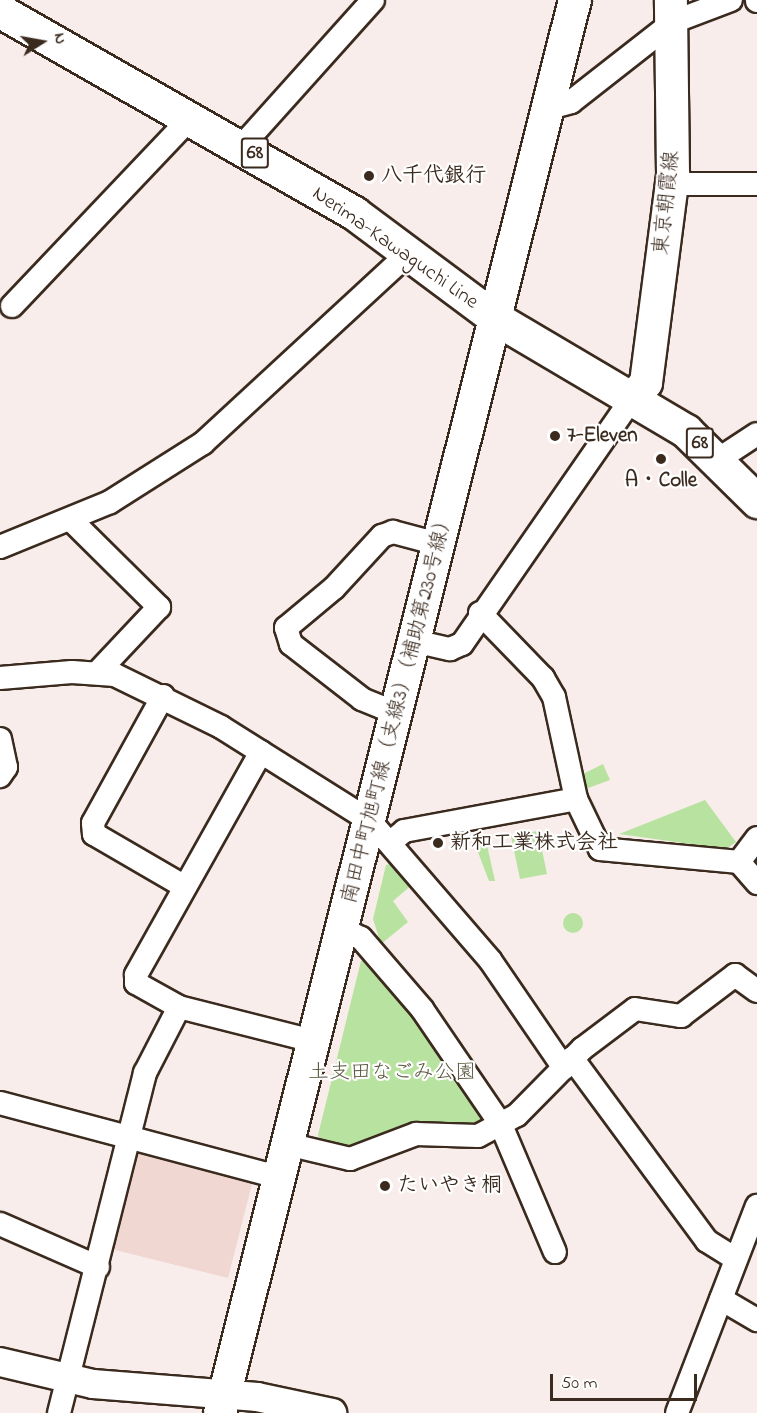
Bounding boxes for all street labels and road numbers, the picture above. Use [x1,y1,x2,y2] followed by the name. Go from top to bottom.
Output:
[240,136,270,170] road number: 68
[649,149,685,257] street label: 東京朝霞線
[307,181,483,315] street label: Nerima-Kawaguchi Line
[685,426,715,460] road number: 68
[337,508,459,906] street label: 南田中町旭町線（支線3）（補助第230号線）

